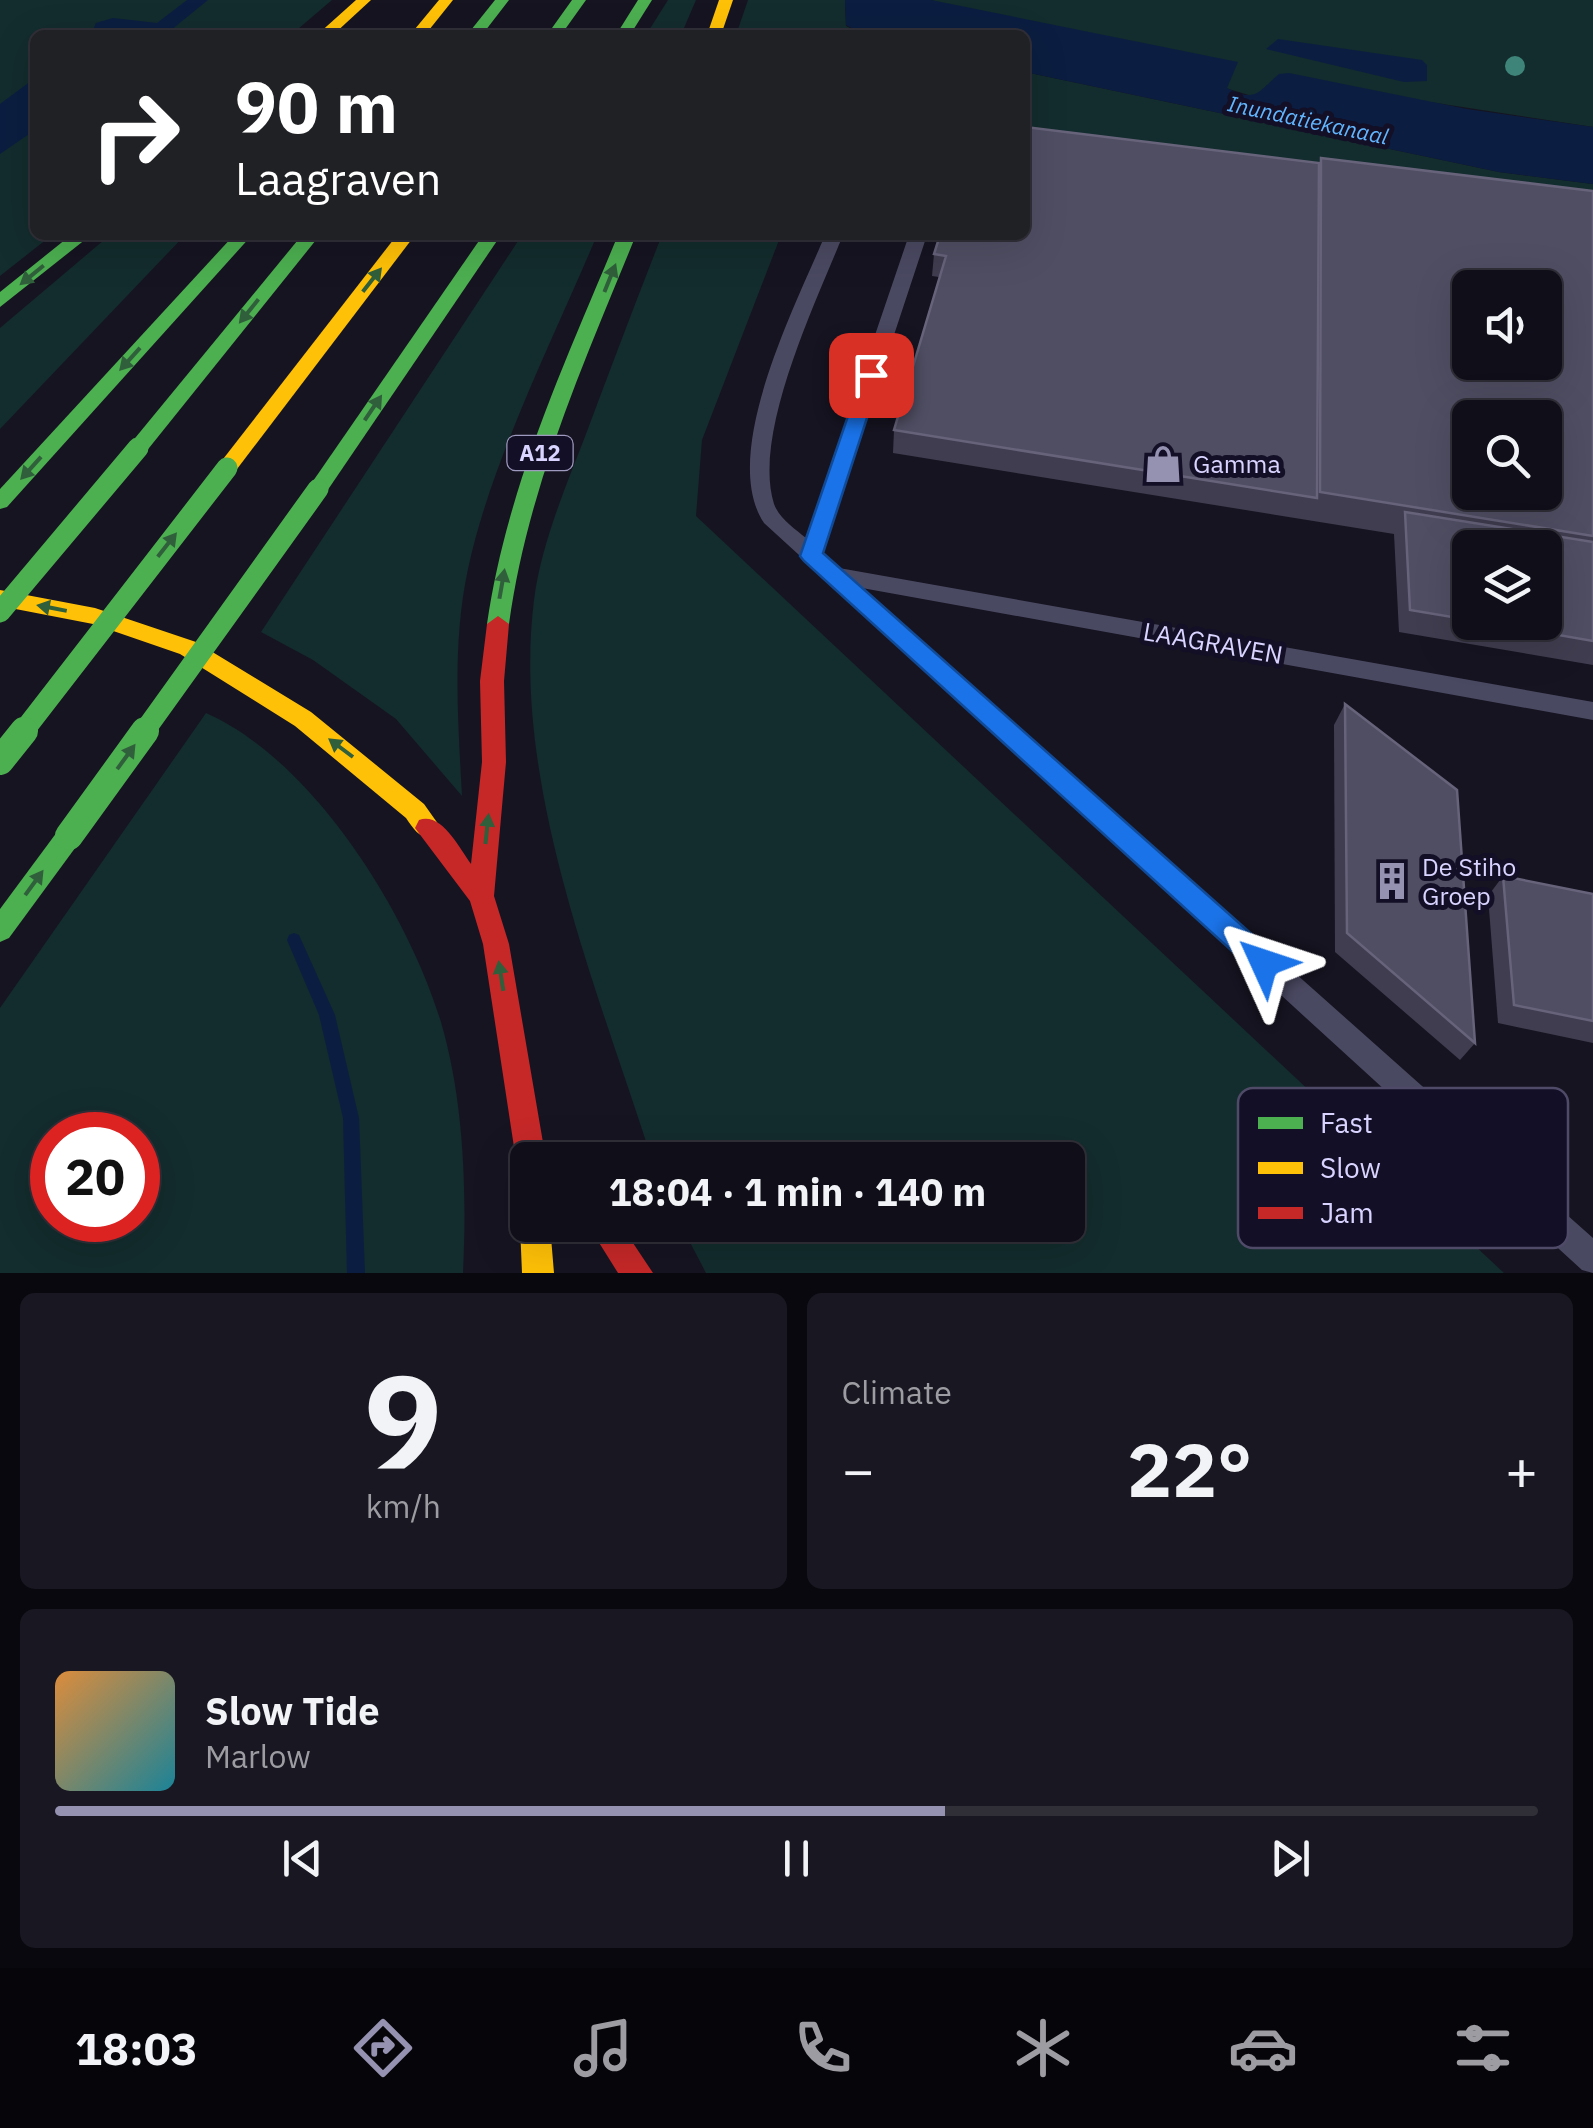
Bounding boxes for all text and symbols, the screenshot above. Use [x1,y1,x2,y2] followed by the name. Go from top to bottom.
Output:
[235,61,398,152] text: 90 m
[70,70,200,200] icon: right
[1225,88,1391,151] water label: Inundatiekanaal
[235,149,441,207] text: Laagraven
[602,263,618,293] one-way arrow
[20,264,45,285] one-way arrow
[361,267,382,293] one-way arrow
[1452,270,1562,640] map controls
[1452,270,1562,380] button: sound
[239,298,260,323] one-way arrow
[829,333,914,418] pin
[119,347,142,371] one-way arrow
[844,348,899,403] icon: arrive
[364,395,382,422] one-way arrow
[1452,400,1562,510] button: search
[508,436,572,470] road number: A12
[1142,443,1184,485] shop icon: Gamma
[1193,447,1281,480] place label: Gamma
[20,456,43,480] one-way arrow
[1452,530,1562,640] button: layers
[156,533,177,558] one-way arrow
[495,568,510,599] one-way arrow
[36,599,67,615] one-way arrow
[1141,614,1285,671] street label: LAAGRAVEN
[328,738,354,758] one-way arrow
[116,743,135,770] one-way arrow
[480,813,496,845] one-way arrow
[1422,850,1516,912] place label: De Stiho Groep
[1371,860,1413,902] building icon: De Stiho Groep
[24,870,44,896] one-way arrow
[1212,911,1316,1015] position arrow
[493,959,508,991] one-way arrow
[1238,1088,1568,1248] legend
[1320,1104,1373,1141] text: Fast
[30,1112,160,1242] speed limit sign: 20
[1320,1149,1381,1186] text: Slow
[609,1167,986,1216] text: 18:04 · 1 min · 140 m
[1320,1194,1374,1231] text: Jam
[364,1335,442,1504] text: 9
[842,1371,952,1413] text: Climate
[1127,1420,1252,1518] text: 22°
[842,1434,875,1505] text: −
[1505,1434,1538,1505] text: +
[366,1485,441,1527] text: km/h
[205,1686,380,1735] text: Slow Tide
[205,1735,311,1777] text: Marlow
[275,1831,330,1886] icon: previous
[769,1831,824,1886] icon: pause
[1263,1831,1318,1886] icon: next
[348,2013,418,2083] icon: directions
[568,2013,638,2083] icon: music
[788,2013,858,2083] icon: phone
[1008,2013,1078,2083] icon: climate
[1228,2013,1298,2083] icon: car
[1448,2013,1518,2083] icon: filters
[75,2019,198,2077] text: 18:03

